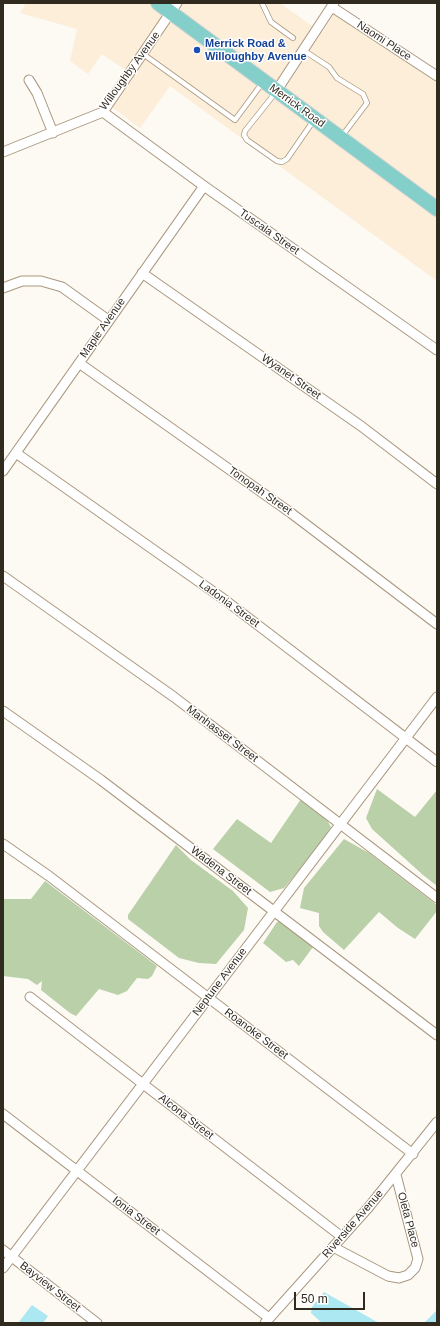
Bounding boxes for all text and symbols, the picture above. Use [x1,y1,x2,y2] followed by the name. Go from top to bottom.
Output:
[354,18,414,64] street label: Naomi Place
[97,29,163,113] street label: Willoughby Avenue
[205,37,307,63] place label: Merrick Road & Willoughby Avenue
[192,45,202,55] marker: Merrick Road & Willoughby Avenue
[267,81,327,131] street label: Merrick Road
[236,206,302,258] street label: Tuscala Street
[77,295,129,361] street label: Maple Avenue
[259,352,323,402] street label: Wyanet Street
[226,464,294,518] street label: Tonopah Street
[196,578,262,630] street label: Ladonia Street
[184,703,260,765] street label: Manhasset Street
[188,844,254,898] street label: Wadena Street
[190,945,250,1019] street label: Neptune Avenue
[222,1006,290,1062] street label: Roanoke Street
[156,1091,216,1143] street label: Alcona Street
[320,1187,386,1261] street label: Riverside Avenue
[394,1191,422,1249] street label: Oleta Place
[110,1194,162,1238] street label: Ionia Street
[17,1259,83,1315] street label: Bayview Street
[296,1284,367,1310] scale bar
[301,1292,328,1306] text: 50 m

